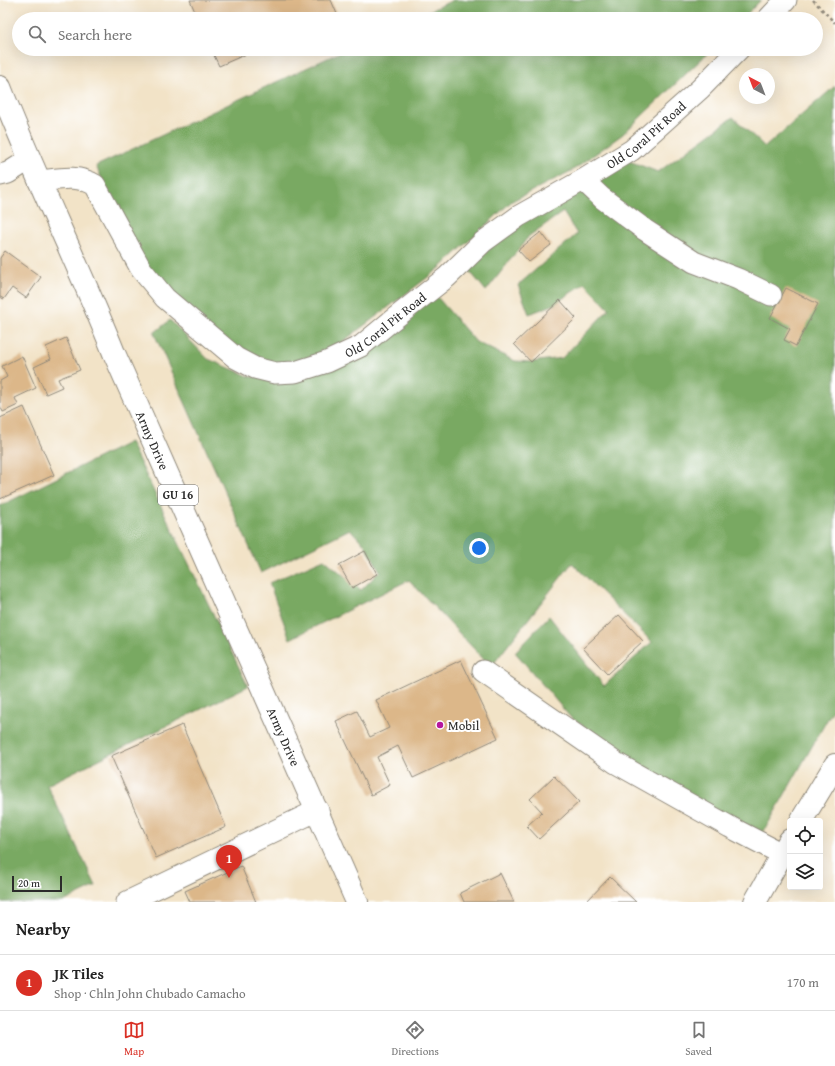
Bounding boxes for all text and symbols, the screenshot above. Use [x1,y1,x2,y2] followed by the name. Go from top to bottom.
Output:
[12,12,823,56] search box
[26,23,48,45] icon: search
[58,24,132,45] text: Search here
[739,68,775,104] north arrow
[603,97,690,174] street label: Old Coral Pit Road
[342,288,430,362] street label: Old Coral Pit Road
[131,408,174,473] street label: Army Drive
[158,485,198,505] road number: GU 16
[469,538,489,558] your location
[262,704,305,769] street label: Army Drive
[448,716,480,735] place label: Mobil
[435,720,445,730] marker: Mobil
[787,818,823,890] map controls
[787,818,823,854] button: locate
[216,845,242,878] pin: 1
[787,854,823,890] button: layers
[12,874,62,893] scale bar
[18,875,40,891] text: 20 m
[16,916,70,941] text: Nearby
[54,963,104,984] text: JK Tiles
[26,973,32,992] text: 1
[787,973,819,992] text: 170 m
[54,984,246,1003] text: Shop · Chln John Chubado Camacho
[123,1019,145,1059] tab: Map
[392,1019,439,1059] tab: Directions
[685,1019,712,1059] tab: Saved

